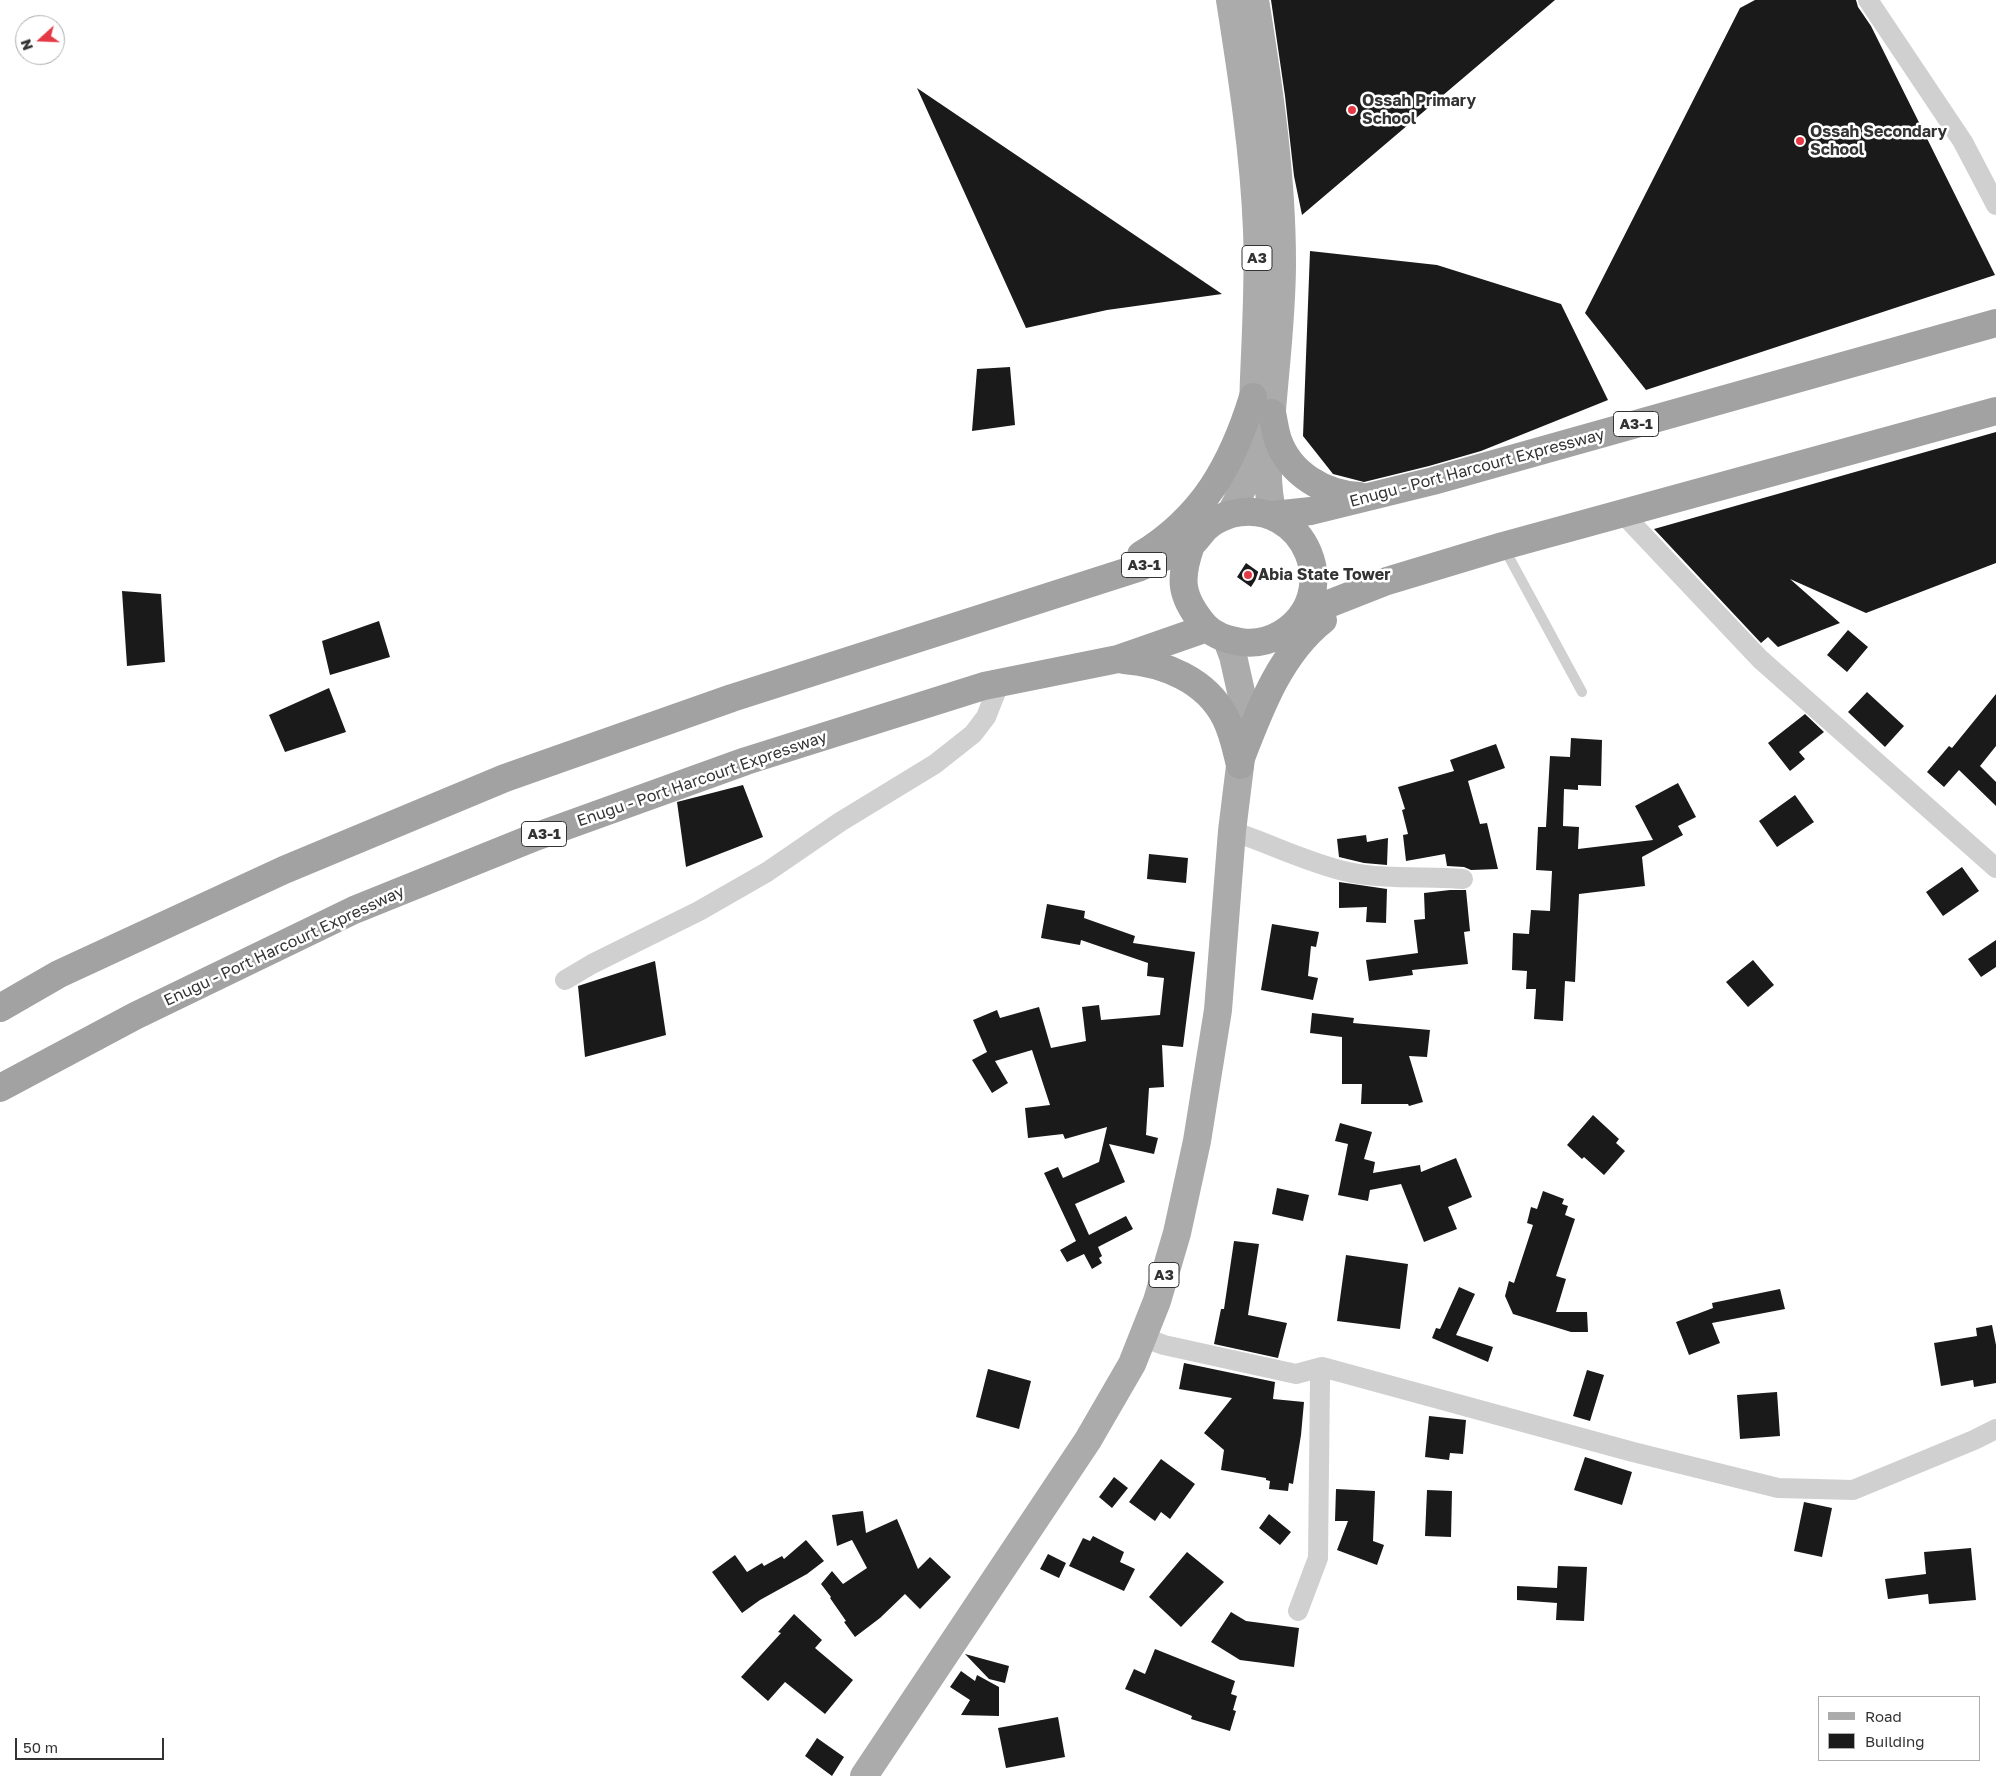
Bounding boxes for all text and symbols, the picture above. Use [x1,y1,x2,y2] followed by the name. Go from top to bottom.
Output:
[15,15,65,65] north arrow
[17,37,36,53] text: N
[1362,91,1476,129] place label: Ossah Primary School
[1346,104,1358,116] marker: Ossah Primary School
[1810,122,1947,160] place label: Ossah Secondary School
[1794,135,1806,147] marker: Ossah Secondary School
[1242,246,1272,270] road number: A3
[1614,412,1658,436] road number: A3-1
[1347,425,1607,511] street label: Enugu - Port Harcourt Expressway
[1122,552,1166,578] road number: A3-1
[1258,565,1390,585] place label: Abia State Tower
[1242,569,1254,581] marker: Abia State Tower
[575,727,829,831] street label: Enugu - Port Harcourt Expressway
[522,822,566,846] road number: A3-1
[161,882,407,1010] street label: Enugu - Port Harcourt Expressway
[1149,1262,1179,1288] road number: A3
[1818,1696,1981,1761] legend
[1865,1707,1902,1725] text: Road
[18,1728,166,1760] scale bar
[1865,1732,1925,1750] text: Building
[23,1738,58,1756] text: 50 m

